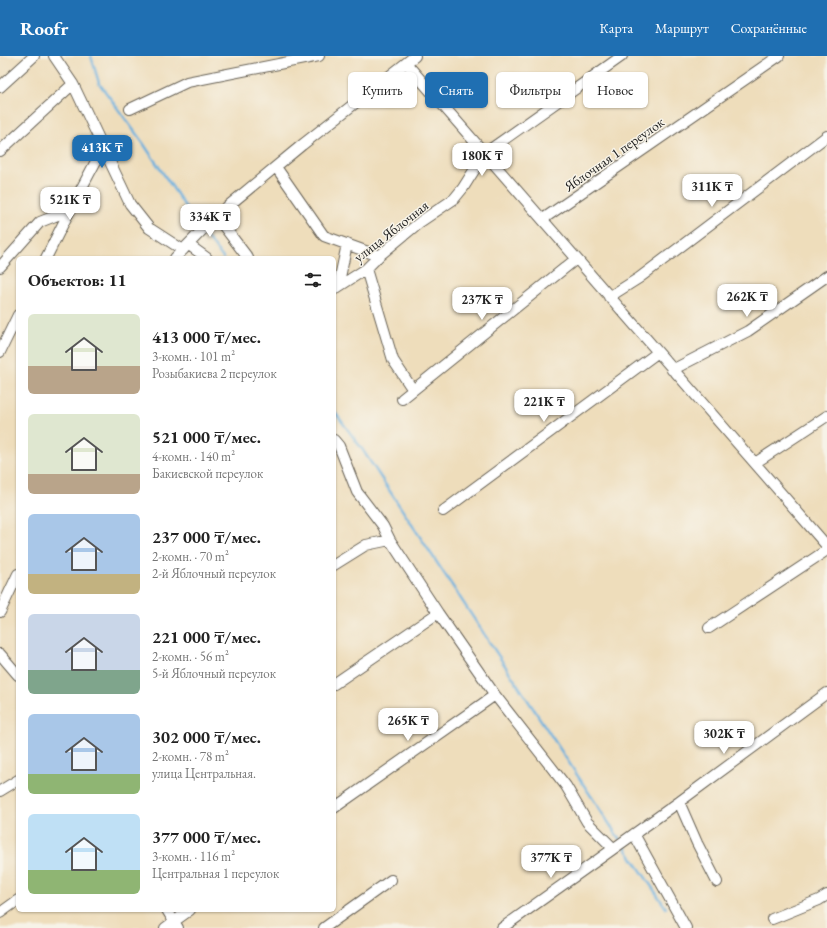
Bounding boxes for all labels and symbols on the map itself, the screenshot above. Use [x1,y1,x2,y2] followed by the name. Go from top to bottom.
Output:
[560,113,668,196] street label: Яблочная 1 переулок
[69,135,135,169] pin: 413K ₸
[449,143,515,177] pin: 180K ₸
[679,174,745,208] pin: 311K ₸
[37,187,103,221] pin: 521K ₸
[350,196,432,266] street label: улица Яблочная
[177,204,243,238] pin: 334K ₸
[714,284,780,318] pin: 262K ₸
[449,287,515,321] pin: 237K ₸
[511,389,577,423] pin: 221K ₸
[375,708,441,742] pin: 265K ₸
[691,721,757,755] pin: 302K ₸
[518,845,584,879] pin: 377K ₸

